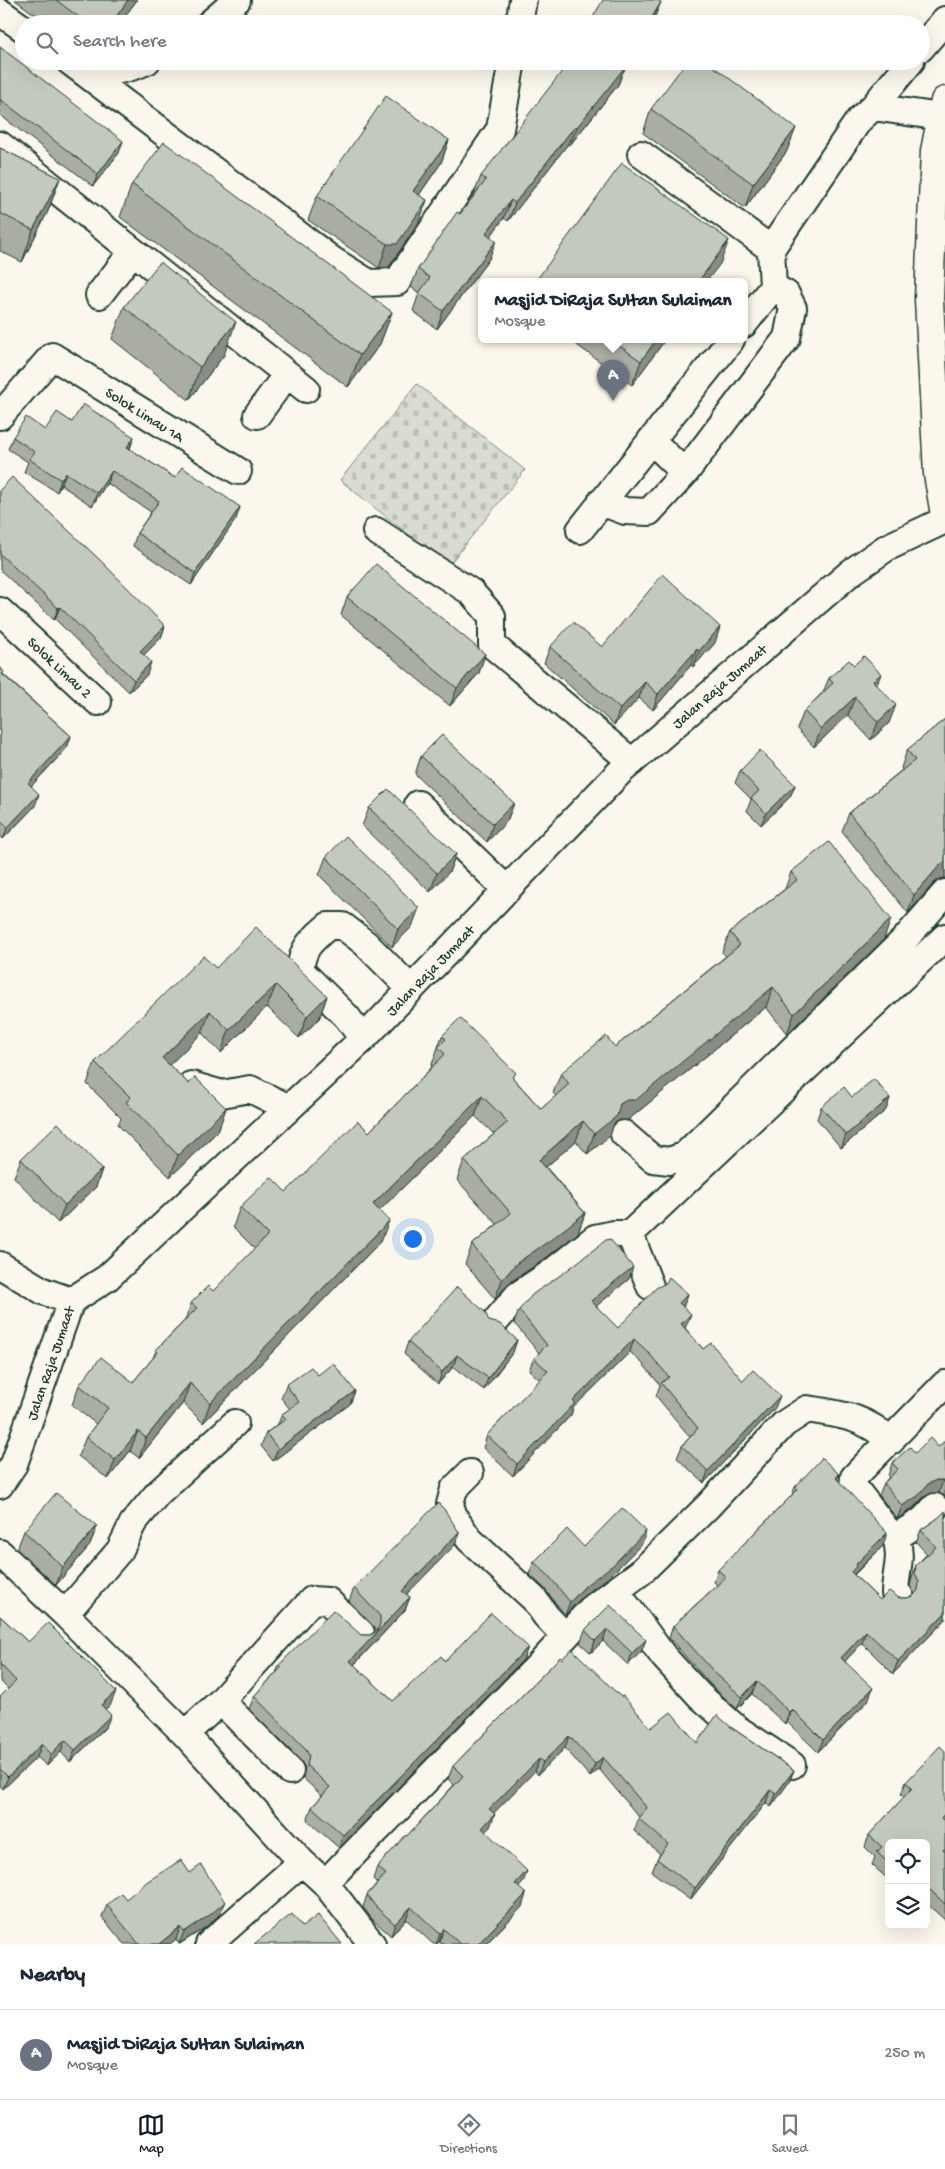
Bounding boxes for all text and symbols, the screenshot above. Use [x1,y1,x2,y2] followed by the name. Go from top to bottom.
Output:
[15,15,930,70] search box
[33,29,61,57] icon: search
[73,31,167,54] text: Search here
[478,278,748,343] popup
[495,290,731,313] text: Masjid DiRaja Sultan Sulaiman
[495,313,545,332] text: Mosque
[597,360,629,401] pin: A
[101,384,188,448] street label: Solok Limau 1A
[23,634,95,703] street label: Solok Limau 2
[669,640,773,733] street label: Jalan Raja Jumaat
[383,921,481,1021] street label: Jalan Raja Jumaat
[400,1226,426,1252] your location
[24,1302,80,1423] street label: Jalan Raja Jumaat
[885,1839,930,1929] map controls
[885,1839,930,1884] button: locate
[885,1884,930,1929] button: layers
[20,1964,85,1989] text: Nearby
[67,2034,304,2057] text: Masjid DiRaja Sultan Sulaiman
[31,2045,41,2064] text: A
[885,2045,925,2064] text: 250 m
[67,2057,118,2076] text: Mosque
[137,2111,165,2158] tab: Map
[440,2111,497,2158] tab: Directions
[772,2111,808,2158] tab: Saved

